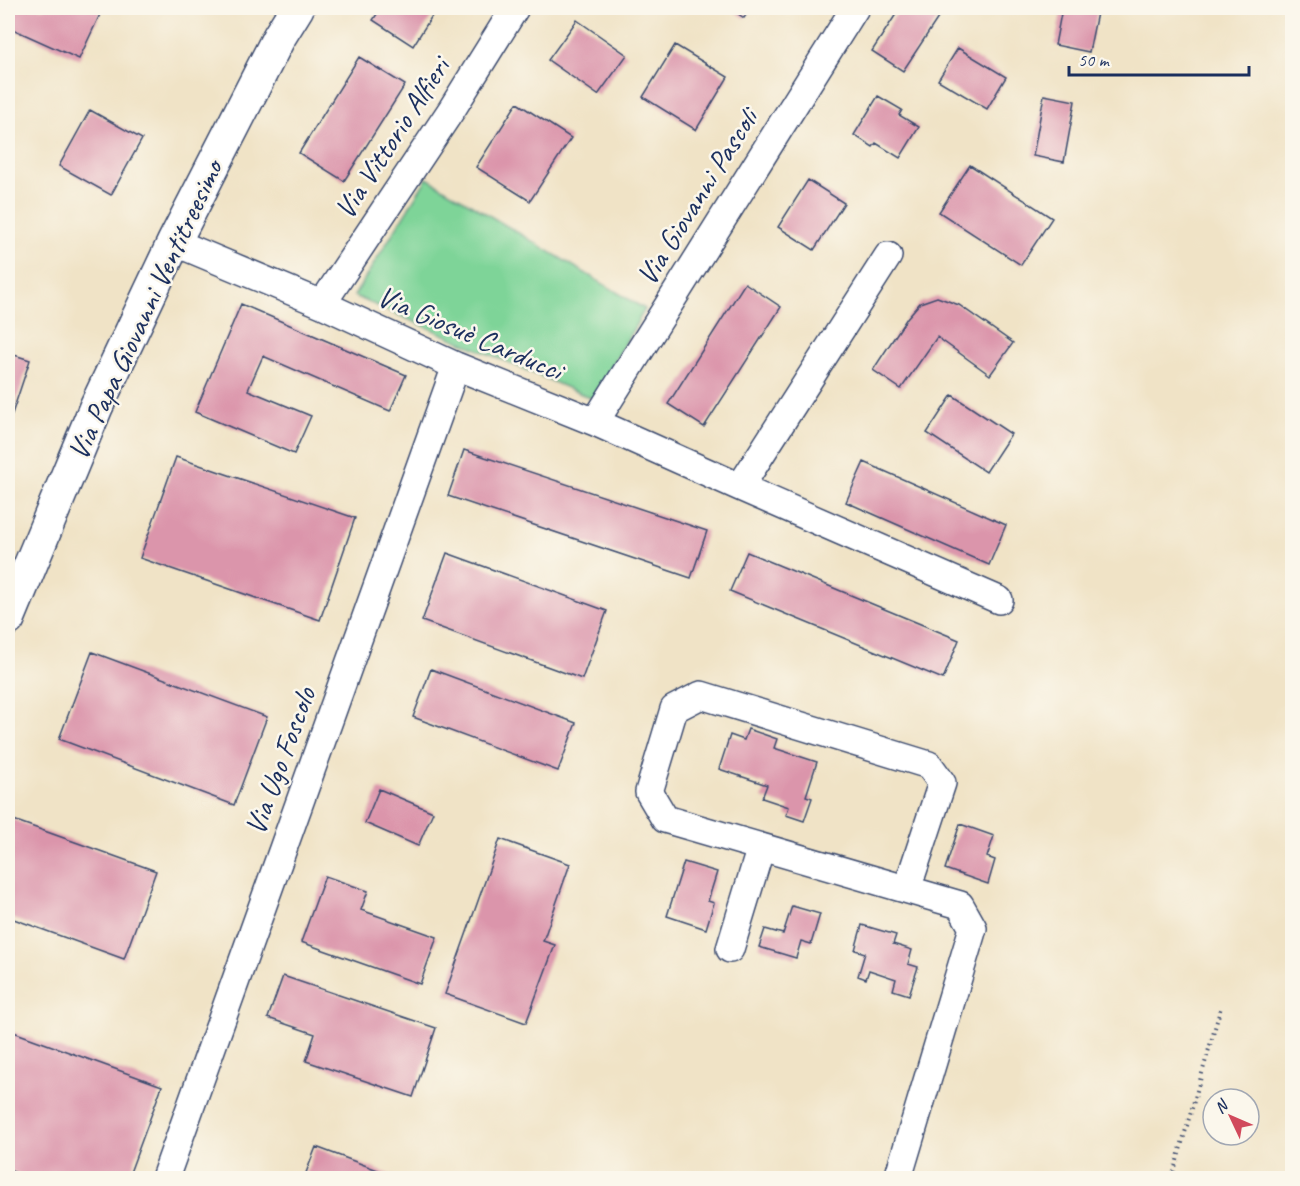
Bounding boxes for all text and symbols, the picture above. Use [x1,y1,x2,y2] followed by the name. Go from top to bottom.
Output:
[1069,39,1249,77] scale bar
[326,47,460,226] street label: Via Vittorio Alfieri
[1078,49,1111,71] text: 50 m
[628,99,768,292] street label: Via Giovanni Pascoli
[59,151,233,466] street label: Via Papa Giovanni Ventitreesimo
[372,277,571,390] street label: Via Giosuè Carducci
[236,681,325,840] street label: Via Ugo Foscolo
[1201,1087,1261,1147] north arrow
[1210,1095,1234,1118] text: N

